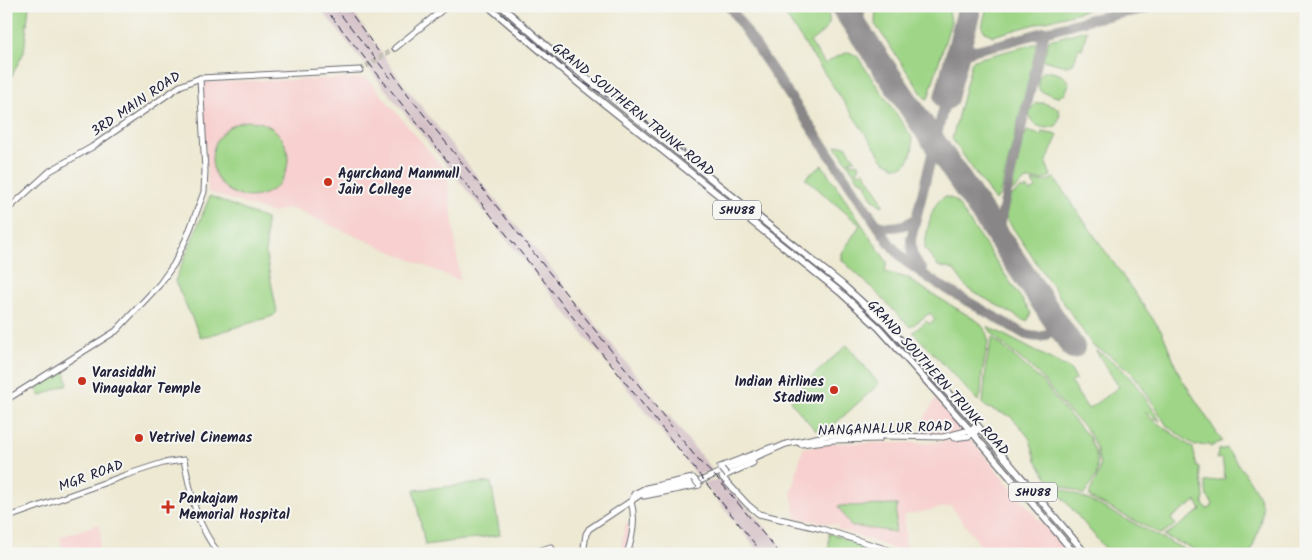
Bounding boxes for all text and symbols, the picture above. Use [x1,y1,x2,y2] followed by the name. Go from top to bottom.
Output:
[547,37,719,183] street label: GRAND SOUTHERN TRUNK ROAD
[87,66,185,142] street label: 3RD MAIN ROAD
[338,163,459,201] place label: Agurchand Manmull Jain College
[322,176,334,188] marker: Agurchand Manmull Jain College
[713,200,761,220] road number: SHU88
[862,295,1014,461] street label: GRAND SOUTHERN TRUNK ROAD
[92,362,201,400] place label: Varasiddhi Vinayakar Temple
[734,371,825,409] place label: Indian Airlines Stadium
[76,375,88,387] marker: Varasiddhi Vinayakar Temple
[828,384,840,396] marker: Indian Airlines Stadium
[818,416,952,442] street label: NANGANALLUR ROAD
[149,427,253,449] place label: Vetrivel Cinemas
[133,432,145,444] marker: Vetrivel Cinemas
[55,454,127,498] street label: MGR ROAD
[1009,482,1057,502] road number: SHU88
[179,488,290,526] place label: Pankajam Memorial Hospital
[161,500,175,514] marker: Pankajam Memorial Hospital

